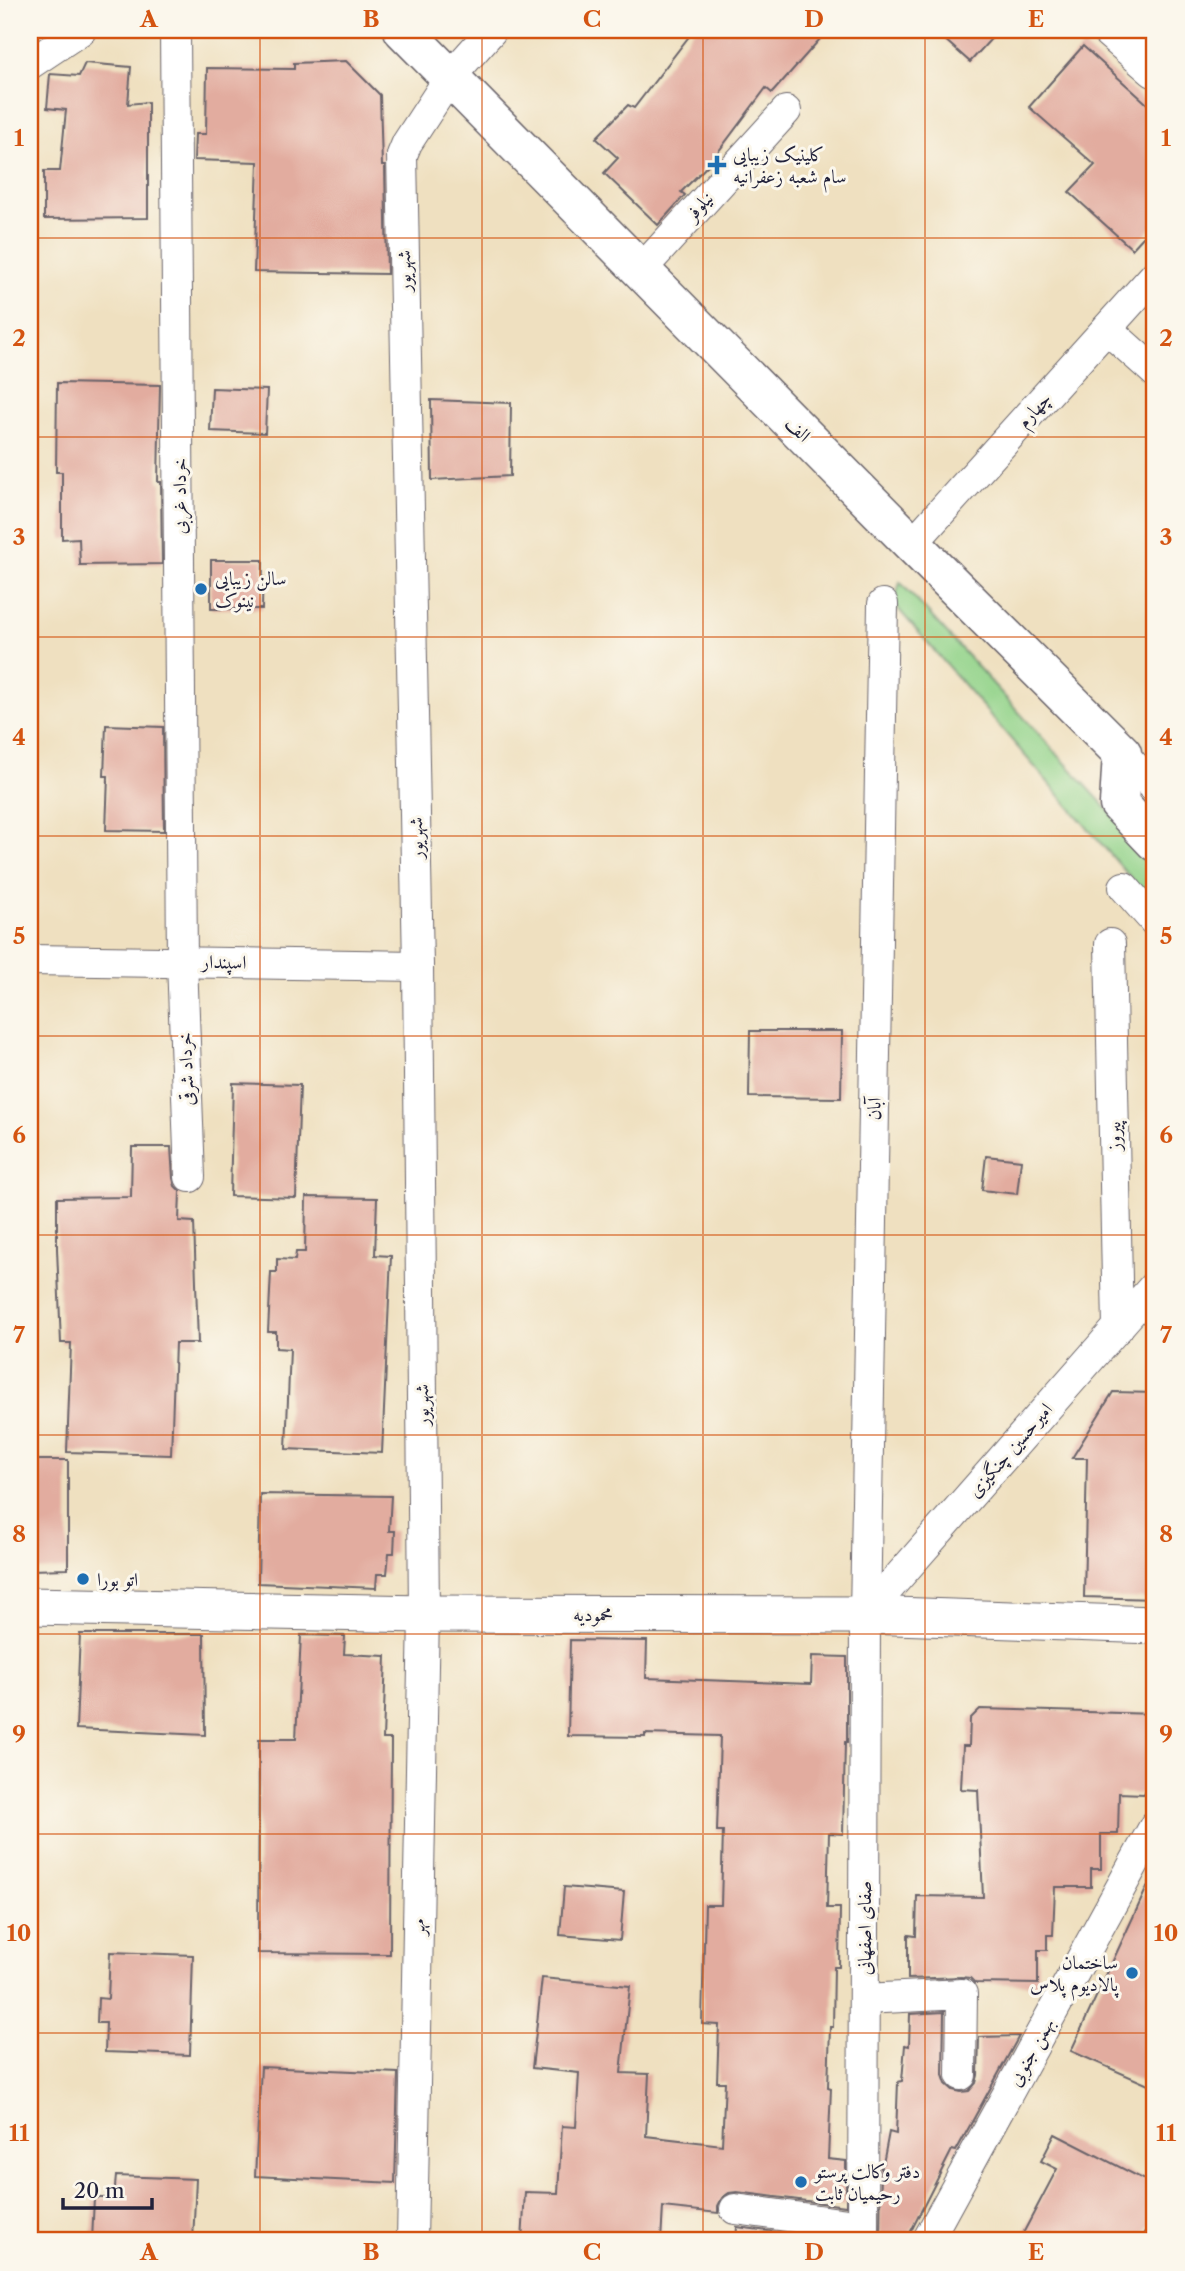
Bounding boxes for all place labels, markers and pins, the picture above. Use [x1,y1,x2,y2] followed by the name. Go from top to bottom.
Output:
[733,143,847,193] place label: کلینیک زیبایی سام شعبه زعفرانیه
[707,155,727,175] marker: کلینیک زیبایی سام شعبه زعفرانیه
[215,567,286,613] place label: سالن زیبایی نینوک
[193,581,209,597] marker: سالن زیبایی نینوک
[97,1568,138,1592] place label: اتو بورا
[75,1571,91,1587] marker: اتو بورا
[1030,1951,1119,2001] place label: ساختمان پالادیوم پلاس
[1124,1965,1140,1981] marker: ساختمان پالادیوم پلاس
[813,2160,920,2205] place label: دفتر وکالت پرستو رحیمیان ثابت
[793,2174,809,2190] marker: دفتر وکالت پرستو رحیمیان ثابت

